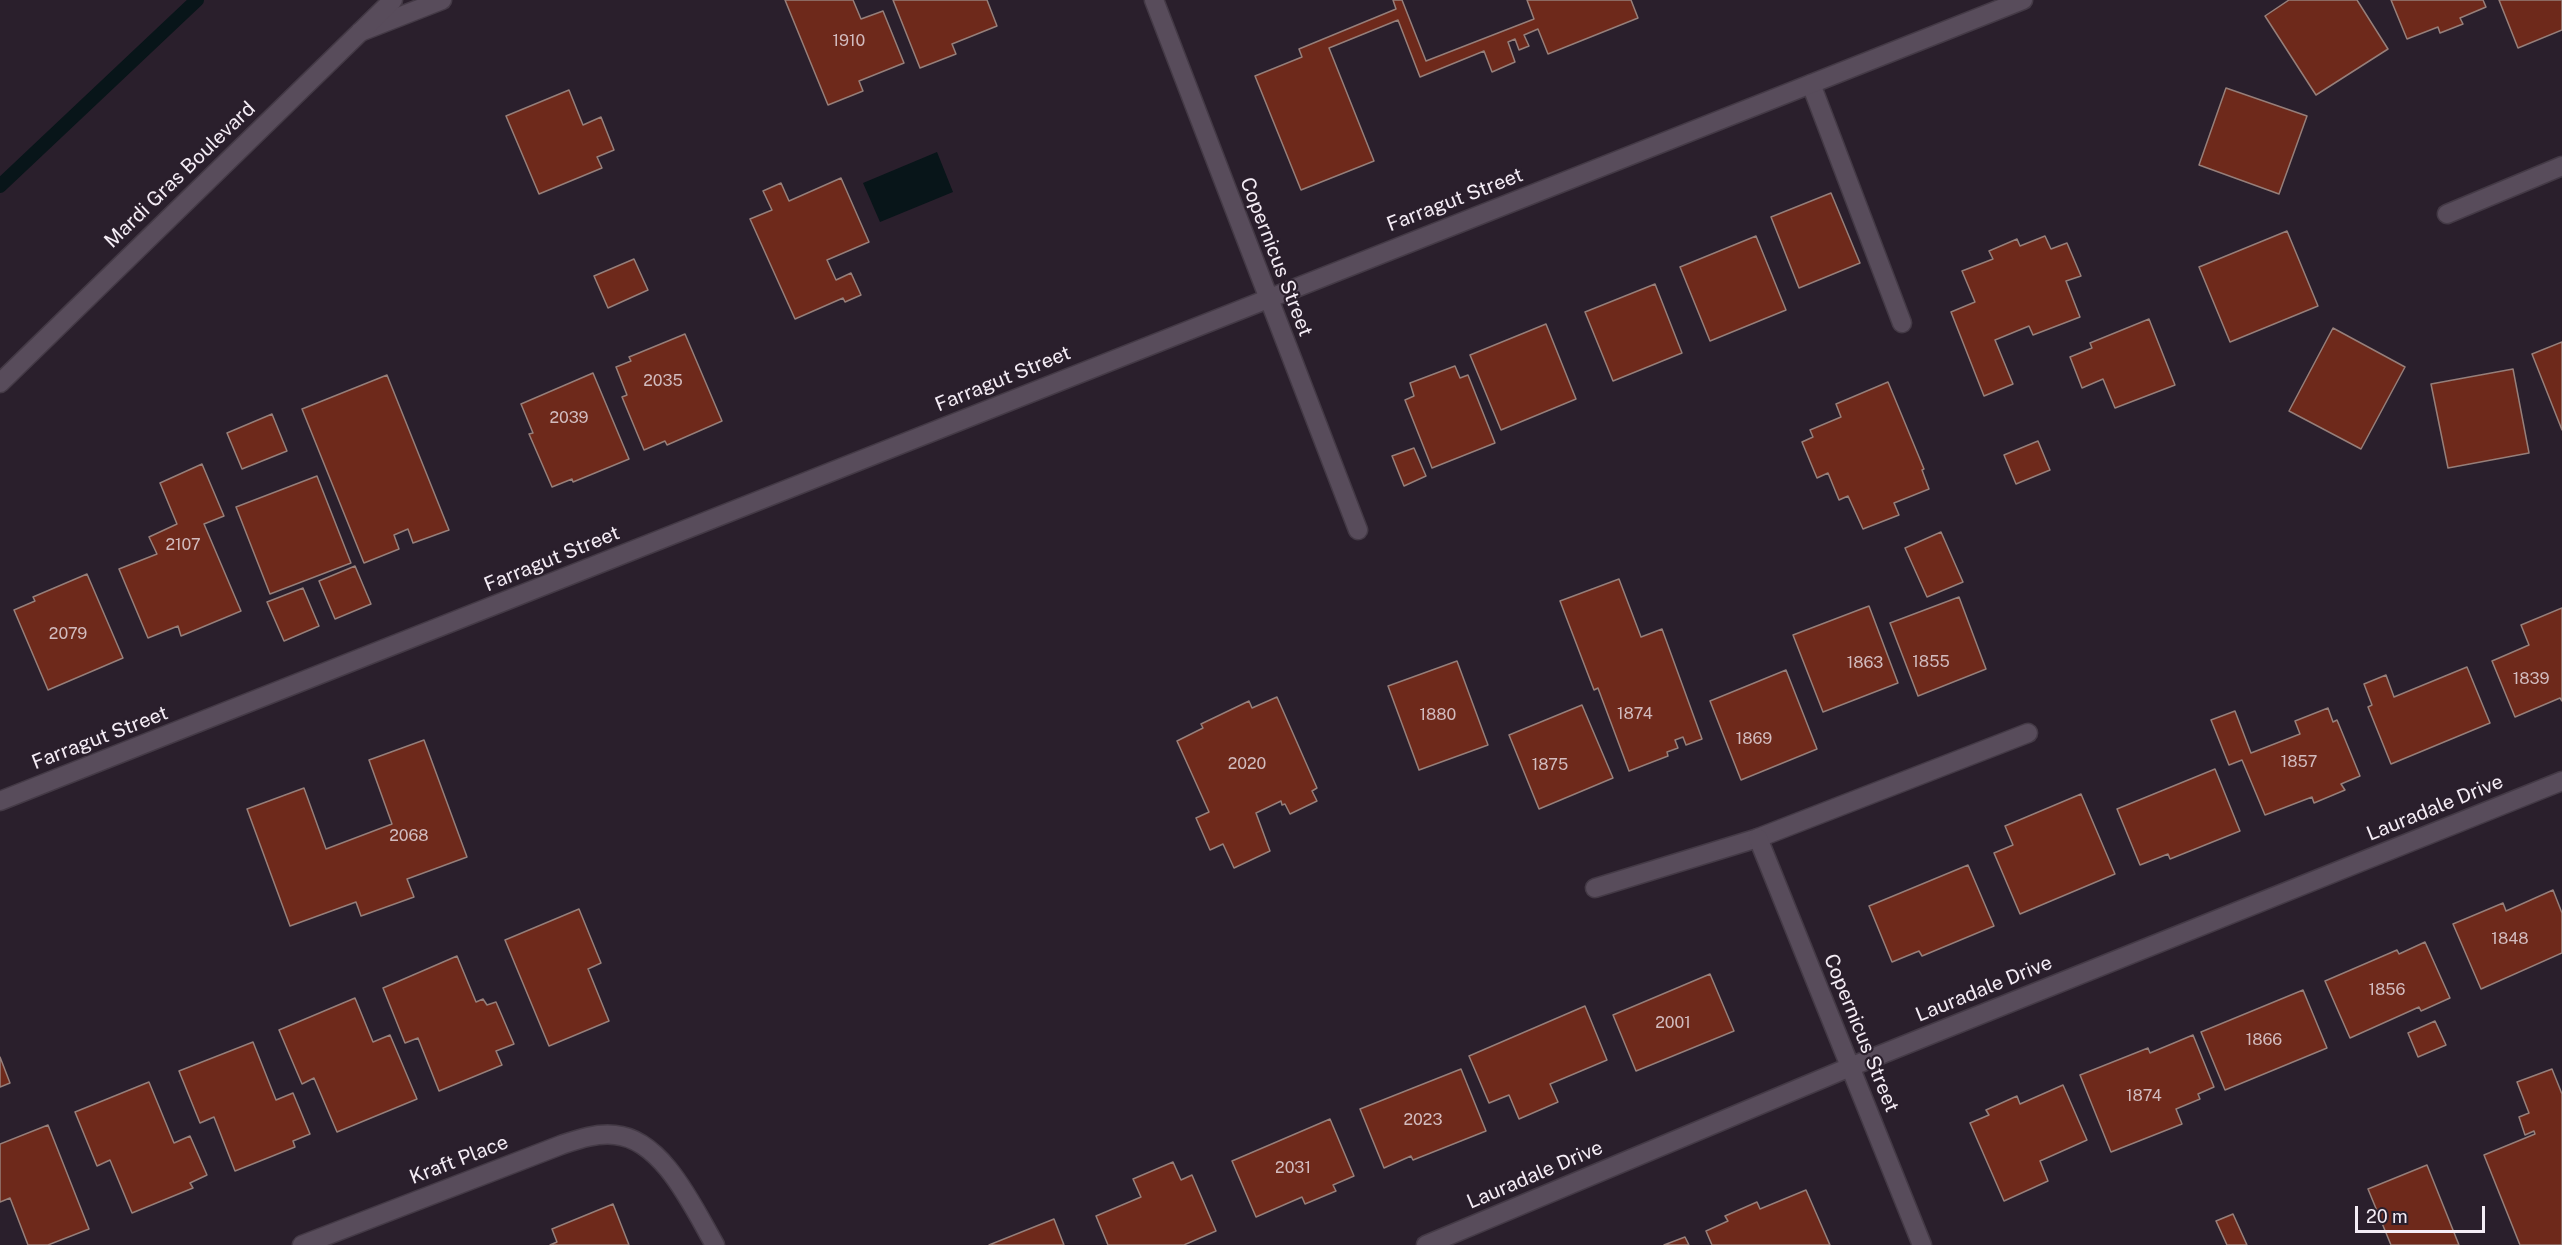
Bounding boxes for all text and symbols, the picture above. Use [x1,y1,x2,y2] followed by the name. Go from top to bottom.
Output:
[833,31,865,51] house number: 1910
[100,97,260,253] street label: Mardi Gras Boulevard
[1384,163,1526,237] street label: Farragut Street
[1235,174,1317,340] street label: Copernicus Street
[932,341,1074,417] street label: Farragut Street
[643,371,683,391] house number: 2035
[549,408,589,428] house number: 2039
[481,521,623,597] street label: Farragut Street
[165,535,201,555] house number: 2107
[49,624,87,644] house number: 2079
[1912,652,1950,672] house number: 1855
[1847,653,1883,673] house number: 1863
[2513,669,2549,689] house number: 1839
[29,701,171,775] street label: Farragut Street
[1617,704,1653,724] house number: 1874
[1420,705,1456,725] house number: 1880
[1736,729,1772,749] house number: 1869
[2281,752,2317,772] house number: 1857
[1228,754,1266,774] house number: 2020
[1532,755,1568,775] house number: 1875
[2363,770,2507,846] street label: Lauradale Drive
[389,826,429,846] house number: 2068
[2491,929,2529,949] house number: 1848
[1818,950,1904,1116] street label: Copernicus Street
[1912,951,2056,1027] street label: Lauradale Drive
[2368,980,2406,1000] house number: 1856
[1655,1013,1691,1033] house number: 2001
[2246,1030,2282,1050] house number: 1866
[2126,1086,2162,1106] house number: 1874
[1404,1110,1442,1130] house number: 2023
[406,1130,512,1190] street label: Kraft Place
[1464,1136,1606,1214] street label: Lauradale Drive
[1275,1158,1311,1178] house number: 2031
[2358,1194,2488,1232] scale bar
[2366,1206,2408,1227] text: 20 m

